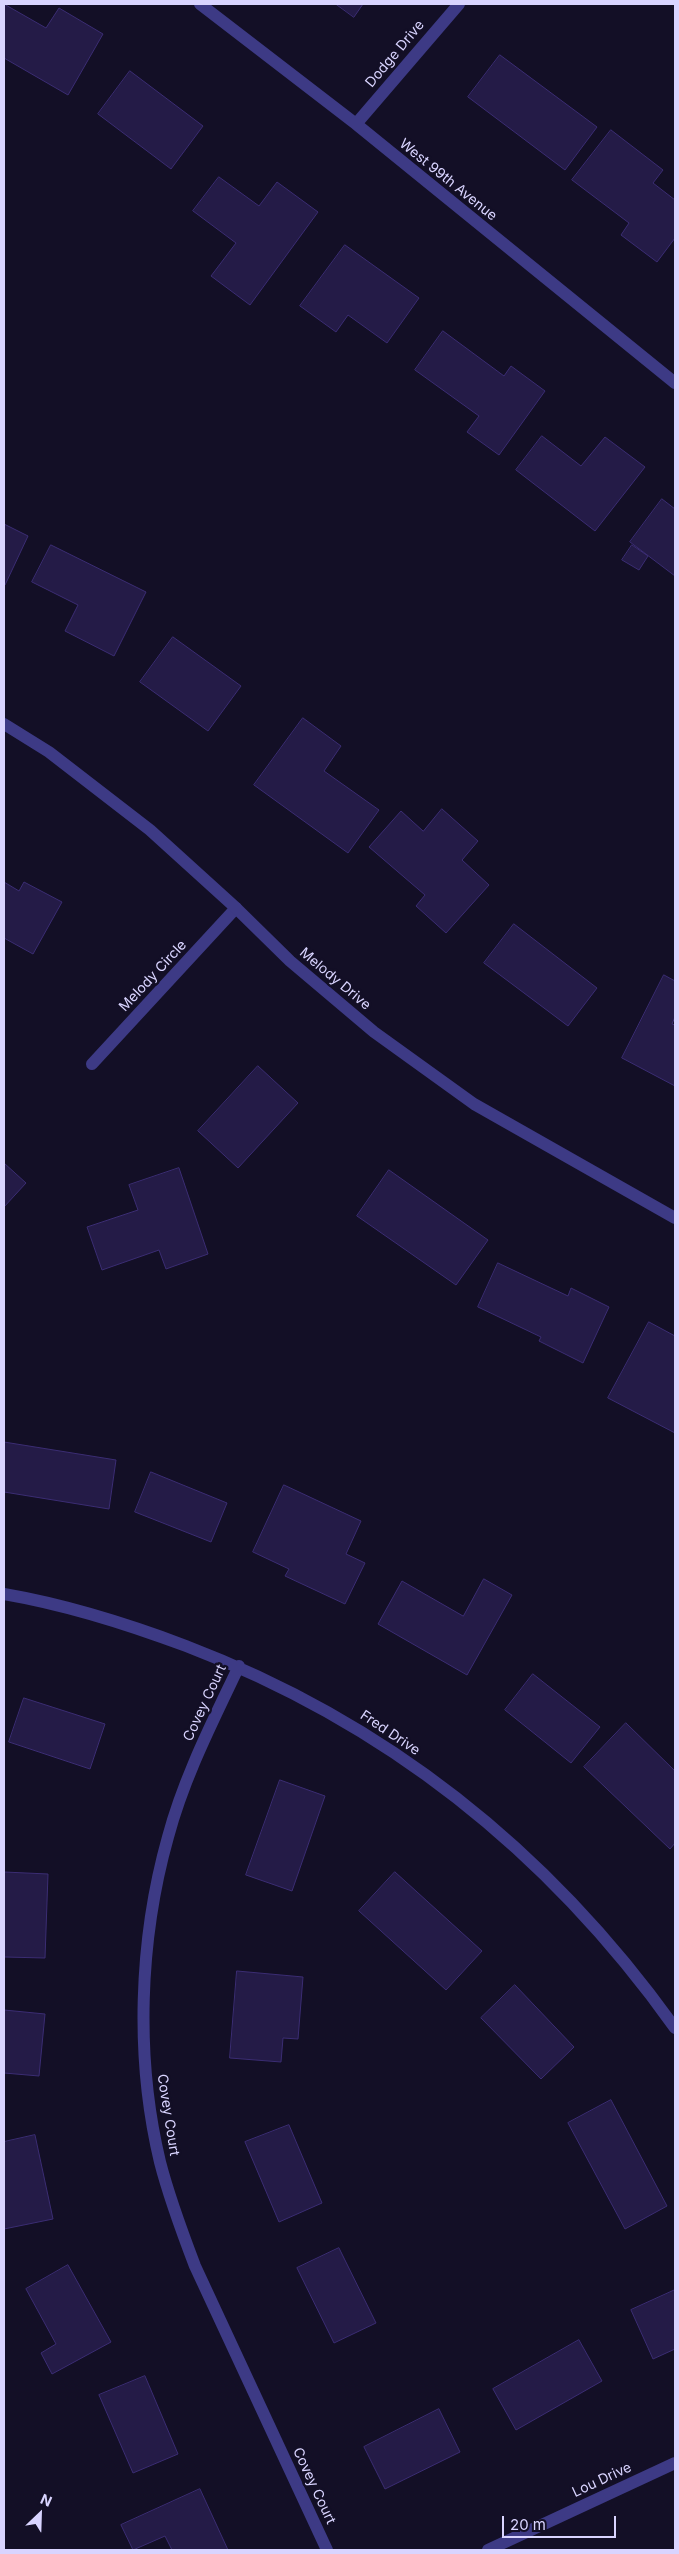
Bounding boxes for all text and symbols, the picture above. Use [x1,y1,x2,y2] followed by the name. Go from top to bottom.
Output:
[362,17,428,91] street label: Dodge Drive
[396,135,500,225] street label: West 99th Avenue
[116,937,190,1015] street label: Melody Circle
[296,944,374,1014] street label: Melody Drive
[180,1662,230,1744] street label: Covey Court
[357,1707,423,1759] street label: Fred Drive
[153,2073,183,2157] street label: Covey Court
[289,2445,339,2527] street label: Covey Court
[570,2459,634,2501] street label: Lou Drive
[15,2489,65,2539] north arrow
[38,2490,55,2510] text: N
[504,2506,618,2538] scale bar
[510,2515,546,2534] text: 20 m

